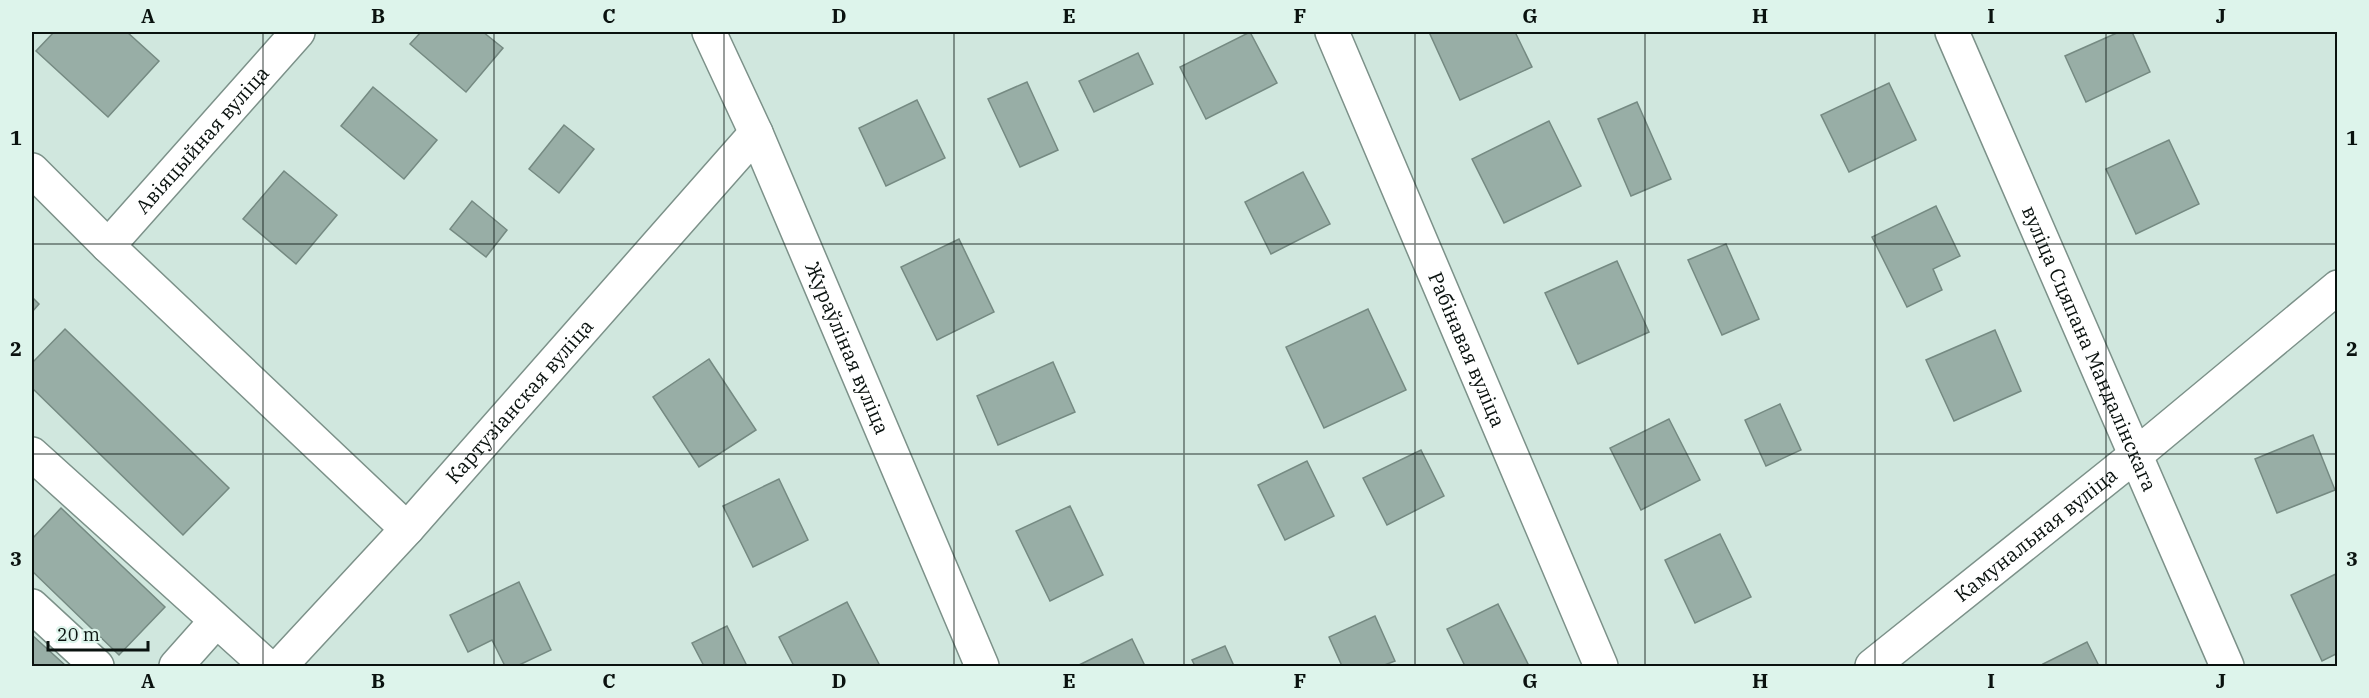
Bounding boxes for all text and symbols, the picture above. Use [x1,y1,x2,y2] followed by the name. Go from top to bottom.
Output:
[141,2,155,29] text: A
[371,2,385,29] text: B
[602,2,616,29] text: C
[831,2,847,29] text: D
[1062,2,1076,29] text: E
[1294,2,1306,29] text: F
[1522,2,1538,29] text: G
[1752,2,1768,29] text: H
[1987,2,1995,29] text: I
[2216,2,2226,29] text: J
[129,60,275,219] street label: Авіяцыйная вуліца
[10,124,22,151] text: 1
[2346,124,2358,151] text: 1
[2016,201,2164,495] street label: вуліца Сцяпана Мандалінскага
[799,258,896,438] street label: Жураўліная вуліца
[1422,268,1512,431] street label: Рабінавая вуліца
[439,313,599,489] street label: Картузіанская вуліца
[10,335,22,362] text: 2
[2346,335,2358,362] text: 2
[1949,461,2123,608] street label: Камунальная вуліца
[10,545,22,572] text: 3
[2346,545,2358,572] text: 3
[48,614,148,652] scale bar
[57,623,100,646] text: 20 m
[141,667,155,694] text: A
[371,667,385,694] text: B
[602,667,616,694] text: C
[831,667,847,694] text: D
[1062,667,1076,694] text: E
[1294,667,1306,694] text: F
[1522,667,1538,694] text: G
[1752,667,1768,694] text: H
[1987,667,1995,694] text: I
[2216,667,2226,694] text: J

